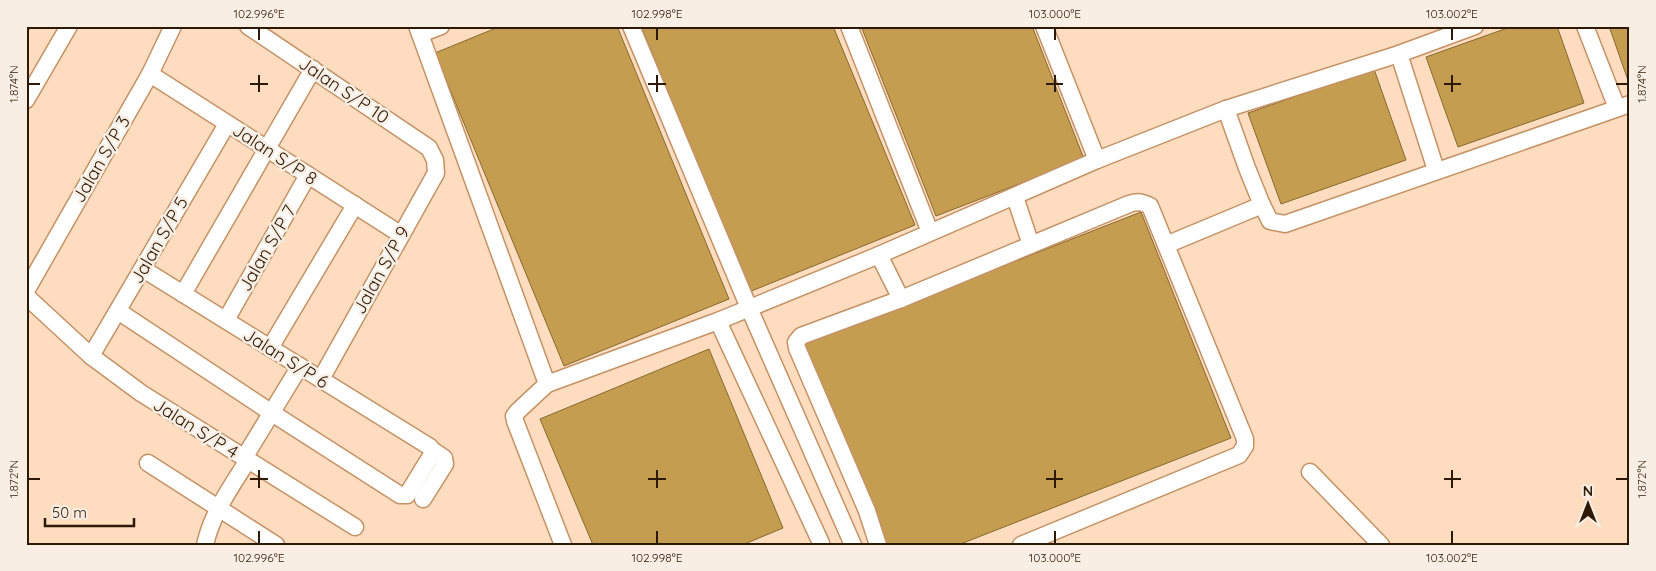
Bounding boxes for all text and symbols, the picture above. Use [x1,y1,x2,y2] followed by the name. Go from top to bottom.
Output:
[233,6,285,21] text: 102.996°E
[631,6,683,21] text: 102.998°E
[1029,6,1081,21] text: 103.000°E
[1426,6,1478,21] text: 103.002°E
[294,51,394,129] street label: Jalan S/P 10
[6,65,21,103] text: 1.874°N
[1634,65,1649,103] text: 1.874°N
[67,112,135,206] street label: Jalan S/P 3
[228,118,322,190] street label: Jalan S/P 8
[125,192,193,288] street label: Jalan S/P 5
[233,201,301,295] street label: Jalan S/P 7
[347,222,415,318] street label: Jalan S/P 9
[239,323,333,393] street label: Jalan S/P 6
[149,393,243,463] street label: Jalan S/P 4
[6,460,21,498] text: 1.872°N
[1634,460,1649,498] text: 1.872°N
[1564,478,1614,528] north arrow
[1583,482,1593,500] text: N
[45,496,134,528] scale bar
[52,503,87,522] text: 50 m
[233,550,285,565] text: 102.996°E
[631,550,683,565] text: 102.998°E
[1029,550,1081,565] text: 103.000°E
[1426,550,1478,565] text: 103.002°E

